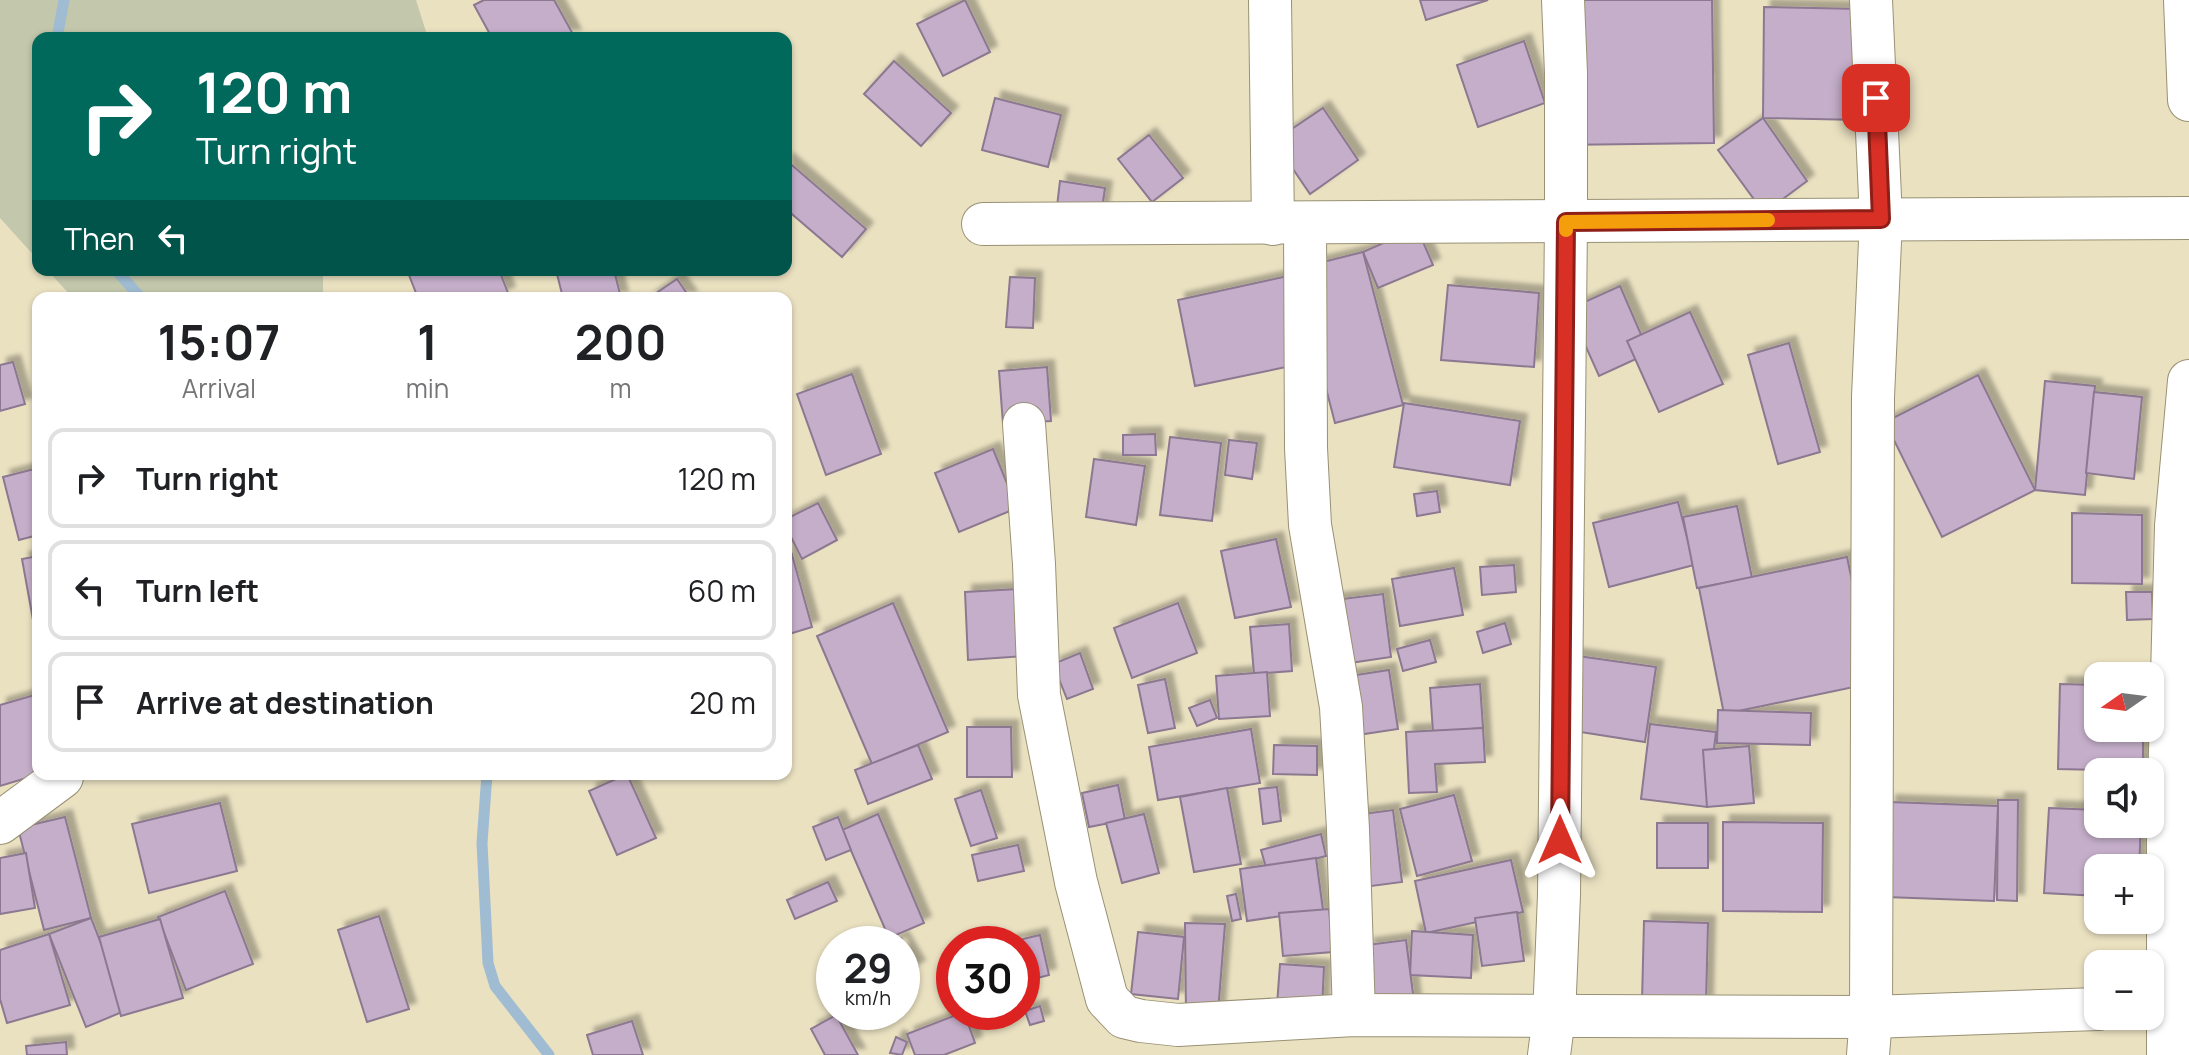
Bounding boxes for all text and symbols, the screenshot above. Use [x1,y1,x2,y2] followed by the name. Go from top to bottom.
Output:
[196,53,352,130] text: 120 m
[64,64,168,168] icon: right
[1842,64,1910,132] pin
[1854,76,1898,120] icon: arrive
[196,126,357,175] text: Turn right
[151,216,195,260] icon: left
[64,218,135,259] text: Then
[157,309,280,374] text: 15:07
[417,309,438,374] text: 1
[575,309,667,374] text: 200
[182,370,256,406] text: Arrival
[406,370,449,406] text: min
[610,370,632,406] text: m
[68,456,112,500] icon: right
[136,458,279,499] text: Turn right
[677,458,756,499] text: 120 m
[68,568,112,612] icon: left
[136,570,259,611] text: Turn left
[688,570,756,611] text: 60 m
[2084,662,2164,742] north arrow
[2084,662,2164,1030] map controls
[68,680,112,724] icon: arrive
[136,682,434,723] text: Arrive at destination
[689,682,756,723] text: 20 m
[2084,758,2164,838] button: sound
[1518,798,1602,882] position arrow
[2084,854,2164,934] button: +
[936,926,1040,1030] speed limit sign: 30
[844,940,892,995] text: 29
[2084,950,2164,1030] button: −
[845,984,891,1011] text: km/h

